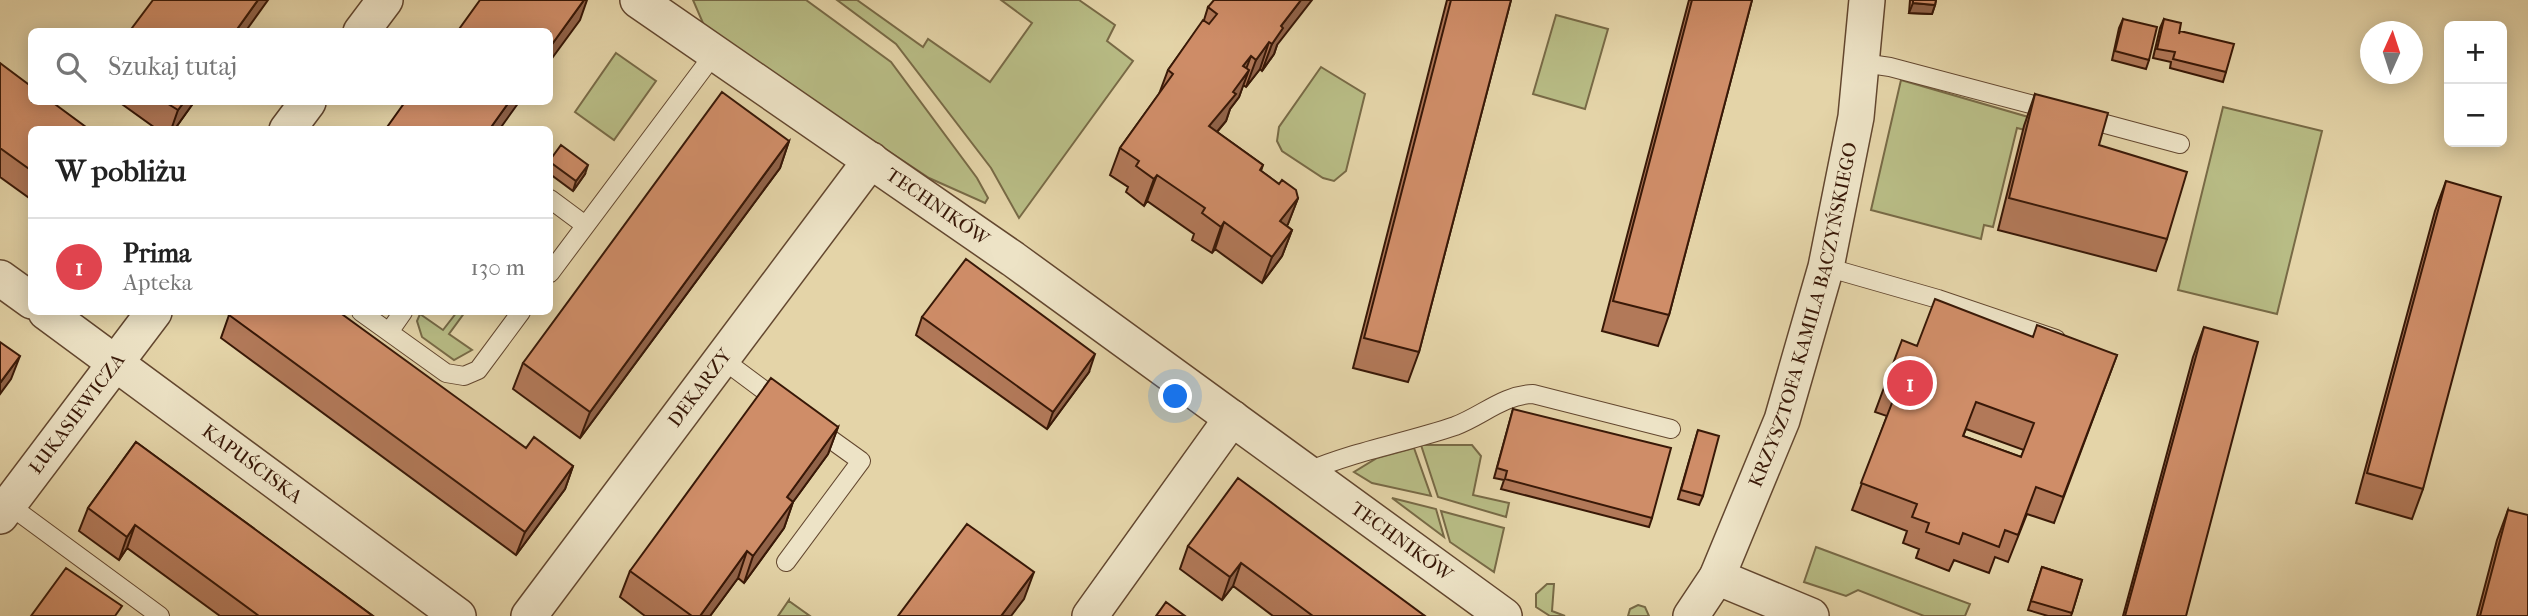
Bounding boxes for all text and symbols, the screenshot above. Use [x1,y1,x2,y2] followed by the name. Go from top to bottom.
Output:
[2360,21,2423,84] north arrow
[2444,21,2507,147] map controls
[2444,21,2507,84] button: +
[28,28,553,105] search box
[52,48,90,86] icon: search
[108,51,237,82] text: Szukaj tutaj
[2444,84,2507,147] button: −
[1744,140,1862,490] street label: KRZYSZTOFA KAMILA BACZYŃSKIEGO
[56,154,186,189] text: W pobliżu
[882,164,994,251] street label: TECHNIKÓW
[123,238,191,269] text: Prima
[75,254,83,281] text: 1
[471,254,525,281] text: 130 m
[123,269,192,296] text: Apteka
[664,344,737,431] street label: DEKARZY
[25,349,130,478] street label: ŁUKASIEWICZA
[1887,357,1933,409] pin: 1
[1158,379,1192,413] your location
[198,420,307,508] street label: KAPUŚCISKA
[1346,497,1458,586] street label: TECHNIKÓW

